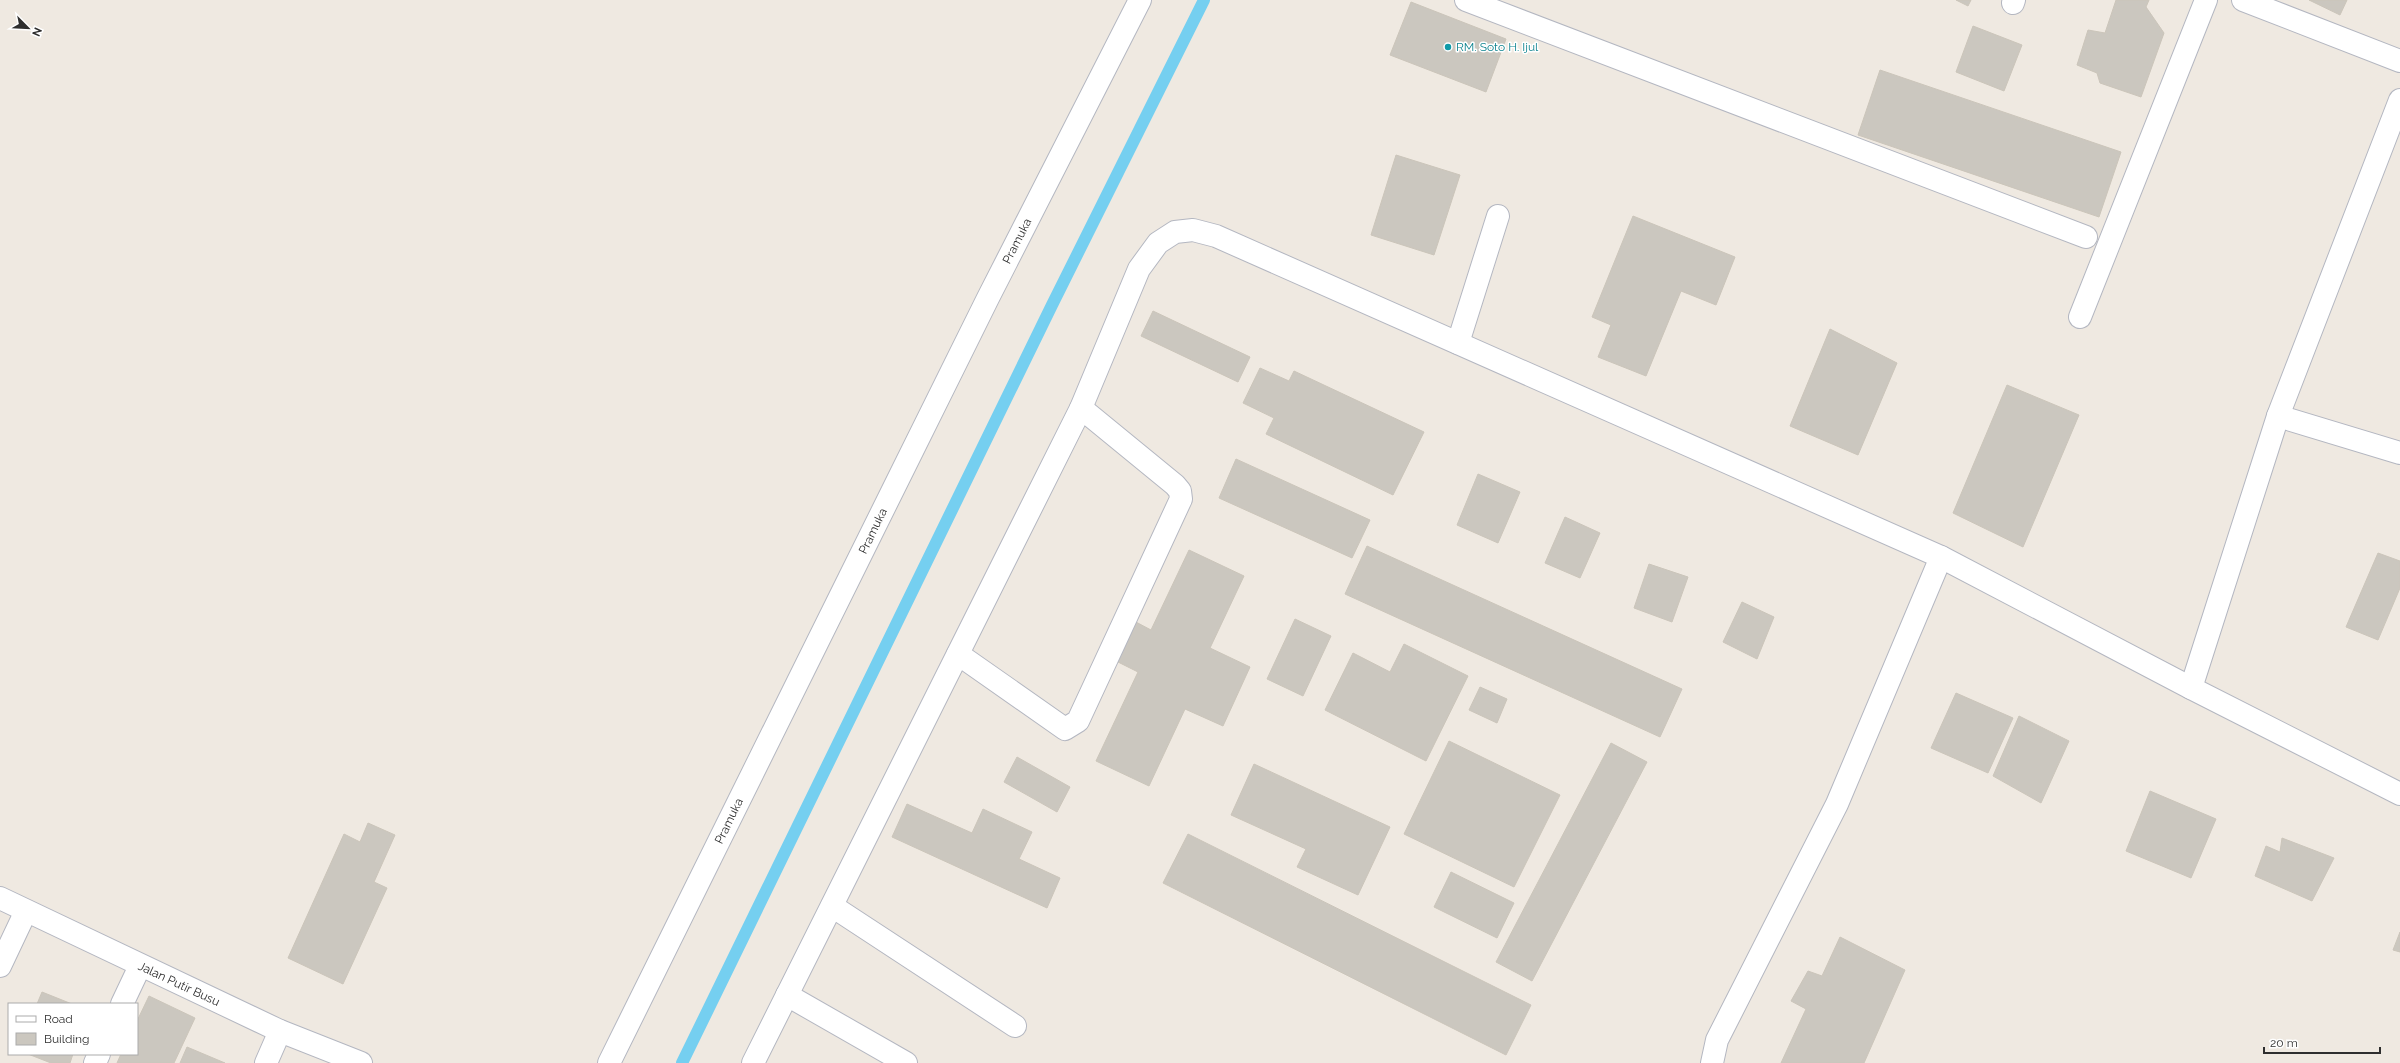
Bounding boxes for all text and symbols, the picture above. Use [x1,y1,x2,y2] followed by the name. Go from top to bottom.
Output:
[8,8,48,48] north arrow
[29,25,44,38] text: N
[1456,40,1539,54] place label: RM. Soto H. Ijul
[1443,42,1453,52] marker: RM. Soto H. Ijul
[1000,216,1034,266] street label: Pramuka
[856,506,890,556] street label: Pramuka
[712,796,746,846] street label: Pramuka
[136,959,222,1009] street label: Jalan Putir Busu
[8,1003,138,1055] legend
[44,1012,73,1026] text: Road
[2264,1029,2380,1055] scale bar
[44,1032,90,1046] text: Building
[2270,1036,2298,1050] text: 20 m

